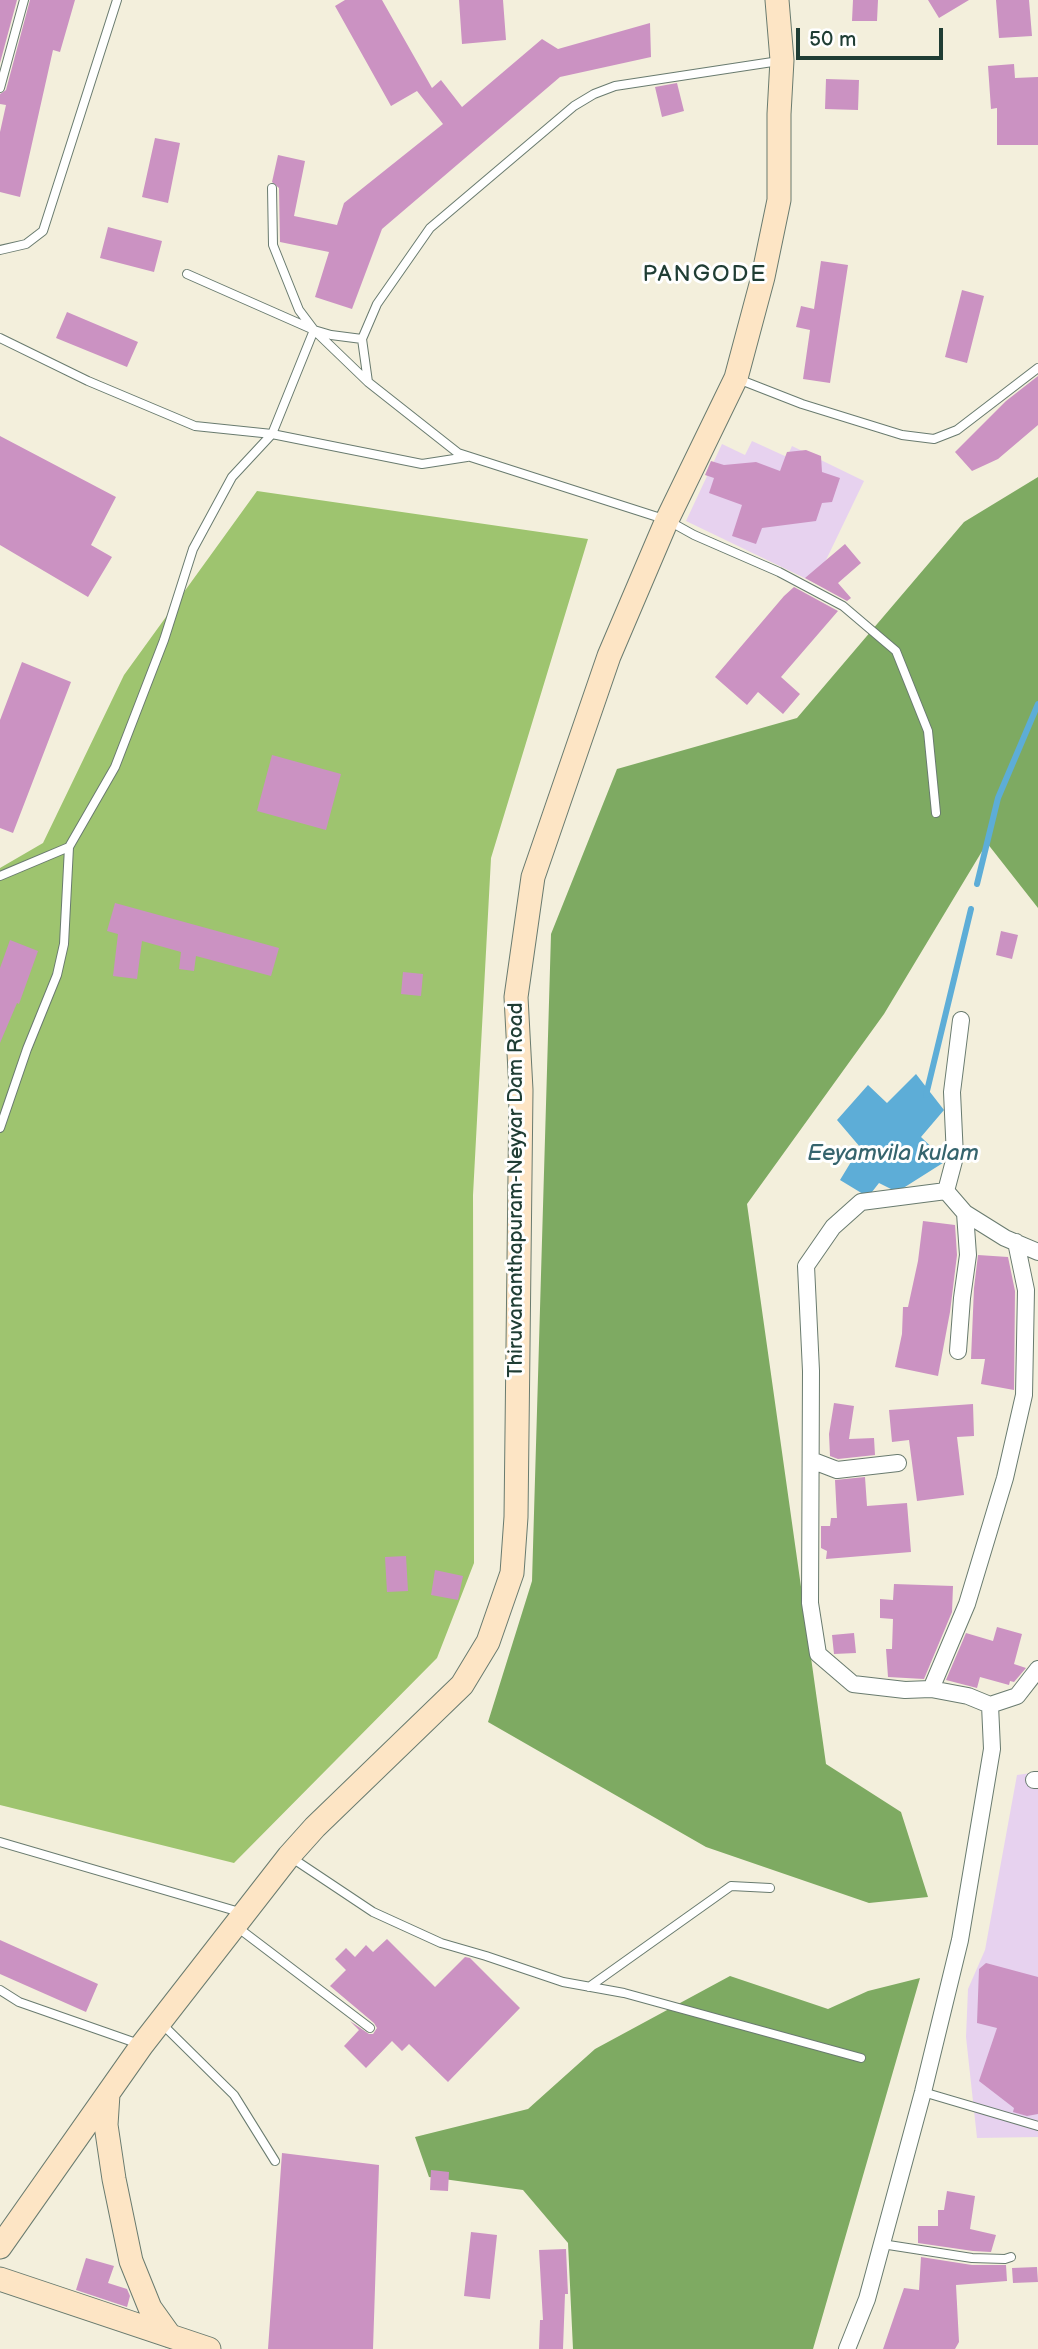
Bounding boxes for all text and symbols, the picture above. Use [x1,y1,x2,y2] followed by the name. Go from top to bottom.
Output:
[800,14,947,58] scale bar
[809,27,856,52] text: 50 m
[643,261,767,289] district label: PANGODE
[504,1002,530,1378] street label: Thiruvananthapuram-Neyyar Dam Road
[807,1140,979,1168] water label: Eeyamvila kulam

